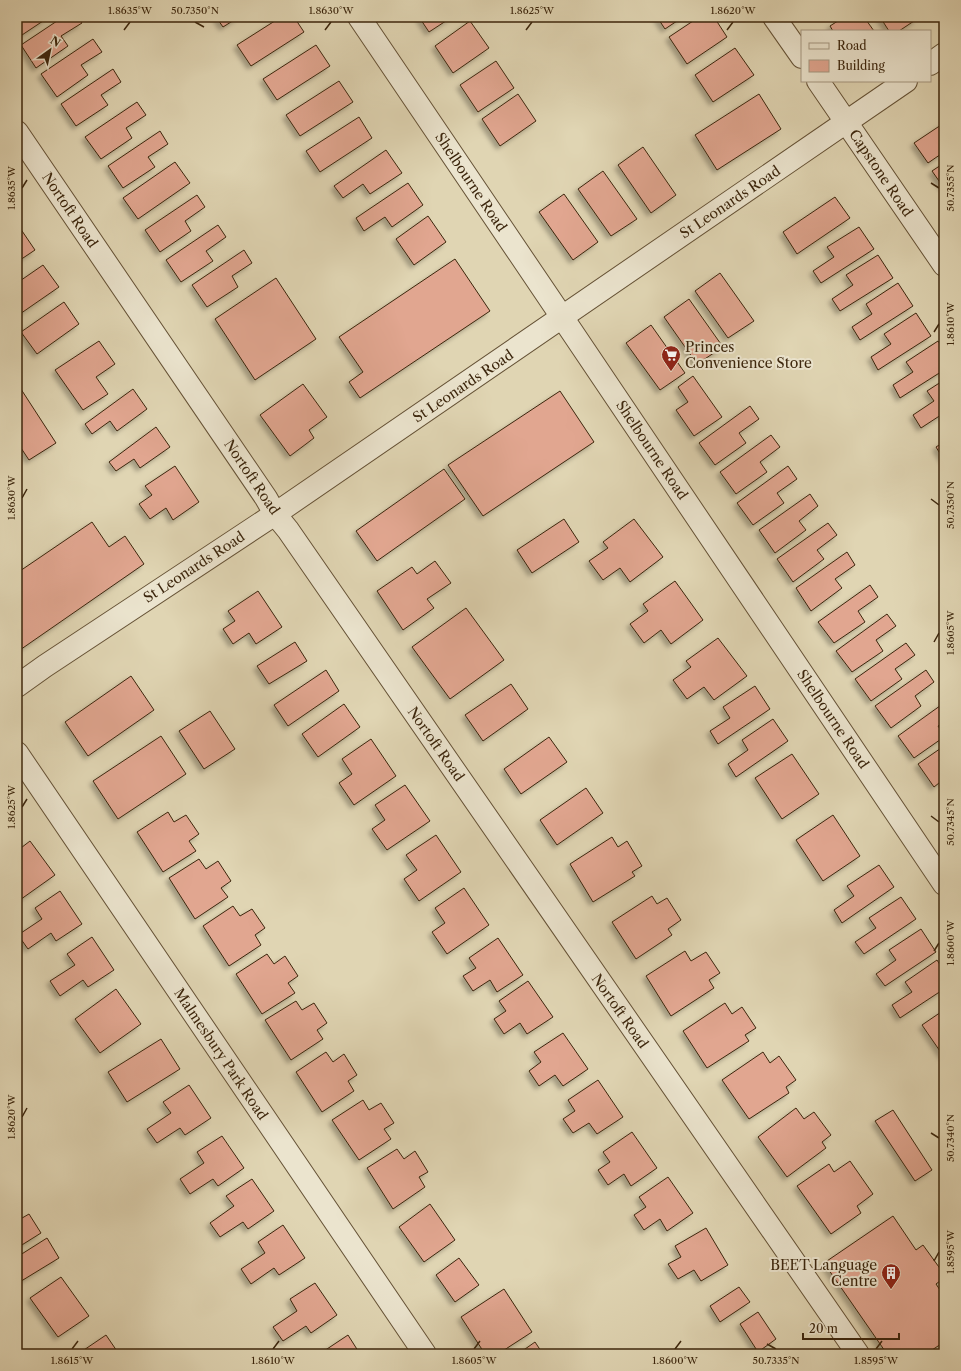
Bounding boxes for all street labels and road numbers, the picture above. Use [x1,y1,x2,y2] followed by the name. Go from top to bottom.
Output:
[845,126,917,220] street label: Capstone Road
[431,129,511,235] street label: Shelbourne Road
[676,161,784,242] street label: St Leonards Road
[38,169,102,252] street label: Nortoft Road
[409,345,517,426] street label: St Leonards Road
[612,397,692,503] street label: Shelbourne Road
[220,436,284,519] street label: Nortoft Road
[140,527,249,607] street label: St Leonards Road
[793,666,873,772] street label: Shelbourne Road
[404,703,469,785] street label: Nortoft Road
[588,970,653,1052] street label: Nortoft Road
[170,985,272,1124] street label: Malmesbury Park Road

